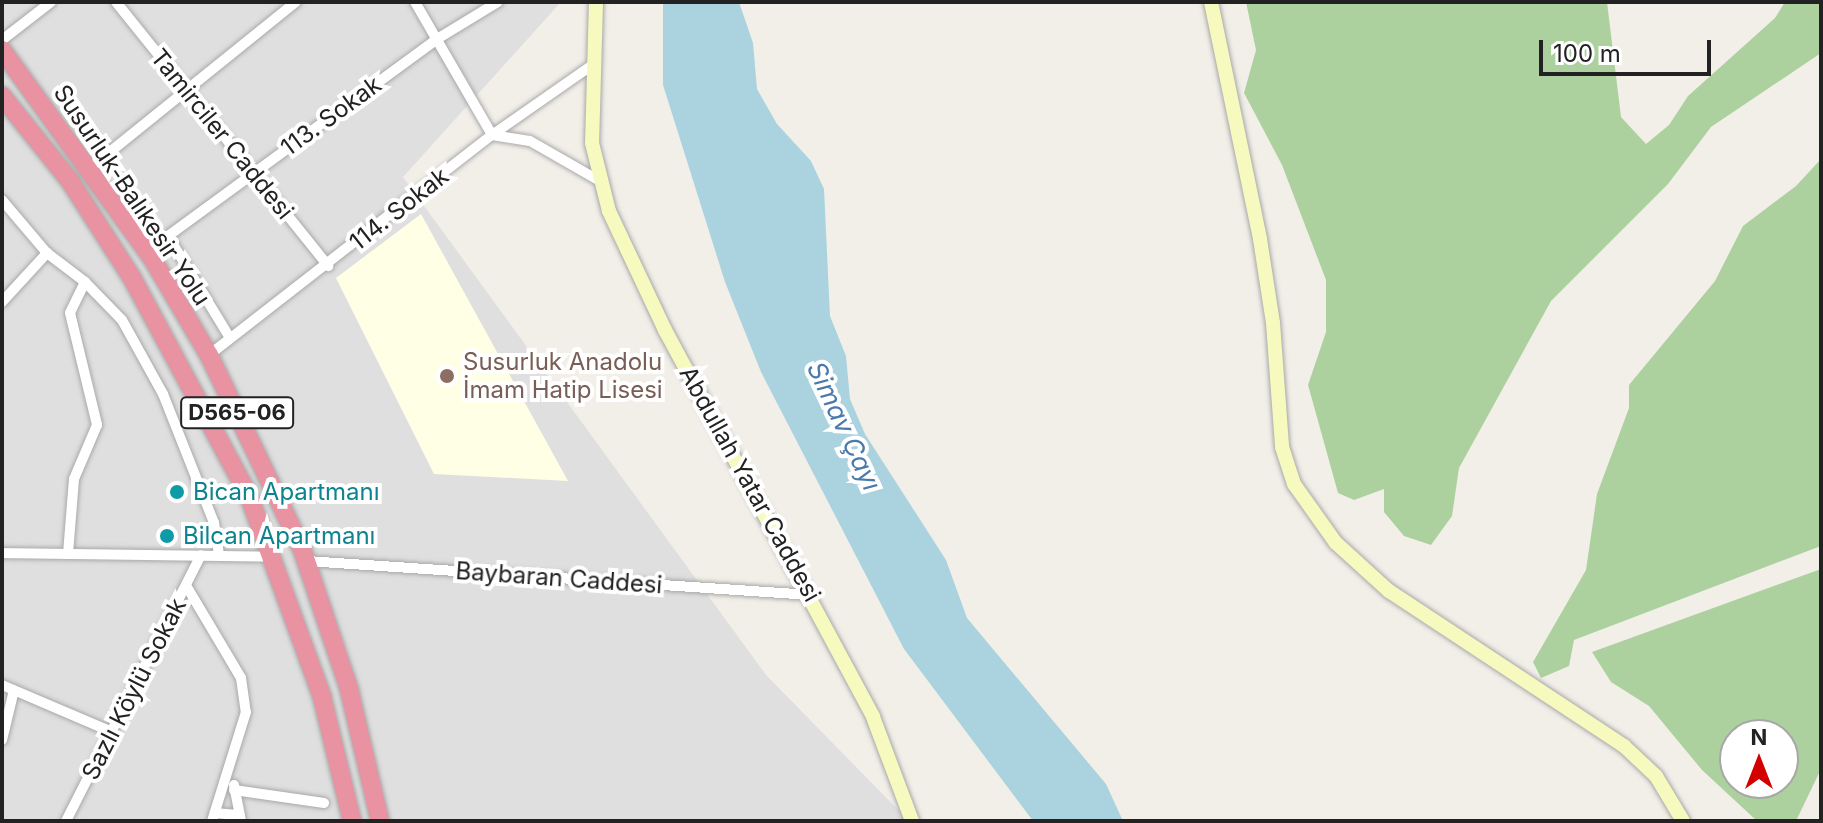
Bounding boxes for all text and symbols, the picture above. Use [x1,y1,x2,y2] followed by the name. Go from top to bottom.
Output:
[1543,24,1715,74] scale bar
[1553,39,1621,68] text: 100 m
[145,43,299,225] street label: Tamirciler Caddesi
[275,70,387,162] street label: 113. Sokak
[48,79,216,311] street label: Susurluk-Balıkesir Yolu
[344,161,454,257] street label: 114. Sokak
[463,348,663,404] place label: Susurluk Anadolu İmam Hatip Lisesi
[801,357,887,495] water label: Simav Çayı
[673,361,827,607] street label: Abdullah Yatar Caddesi
[438,367,456,385] marker: Susurluk Anadolu İmam Hatip Lisesi
[179,395,295,431] road number: D565-06
[193,478,380,506] place label: Bican Apartmanı
[168,483,186,501] marker: Bican Apartmanı
[183,522,375,550] place label: Bilcan Apartmanı
[158,527,176,545] marker: Bilcan Apartmanı
[455,556,663,600] street label: Baybaran Caddesi
[76,594,192,784] street label: Sazlı Köylü Sokak
[1719,719,1799,799] north arrow
[1751,724,1767,750] text: N

